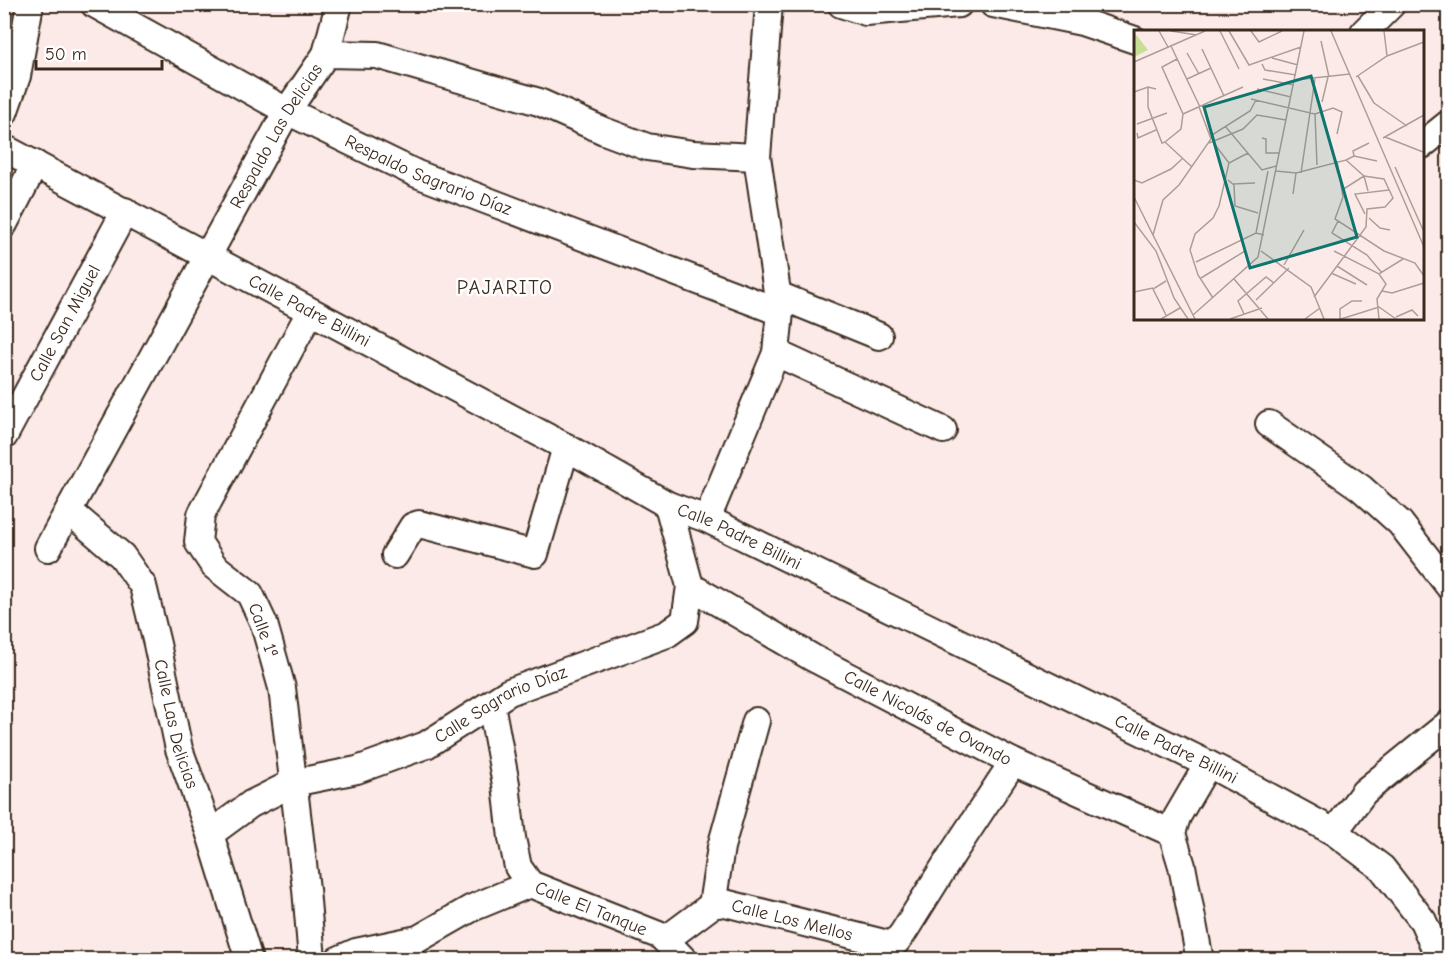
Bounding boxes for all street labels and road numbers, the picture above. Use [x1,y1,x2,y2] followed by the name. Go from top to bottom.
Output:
[225,60,327,212] street label: Respaldo Las Delicias
[342,130,515,220] street label: Respaldo Sagrario Díaz
[25,261,105,385] street label: Calle San Miguel
[245,270,374,351] street label: Calle Padre Billini
[675,499,805,574] street label: Calle Padre Billini
[244,600,282,660] street label: Calle 1ª
[150,657,203,791] street label: Calle Las Delicias
[430,661,570,748] street label: Calle Sagrario Díaz
[841,666,1015,770] street label: Calle Nicolás de Ovando
[1111,710,1242,788] street label: Calle Padre Billini
[532,877,650,940] street label: Calle El Tanque
[730,895,855,945] street label: Calle Los Mellos

